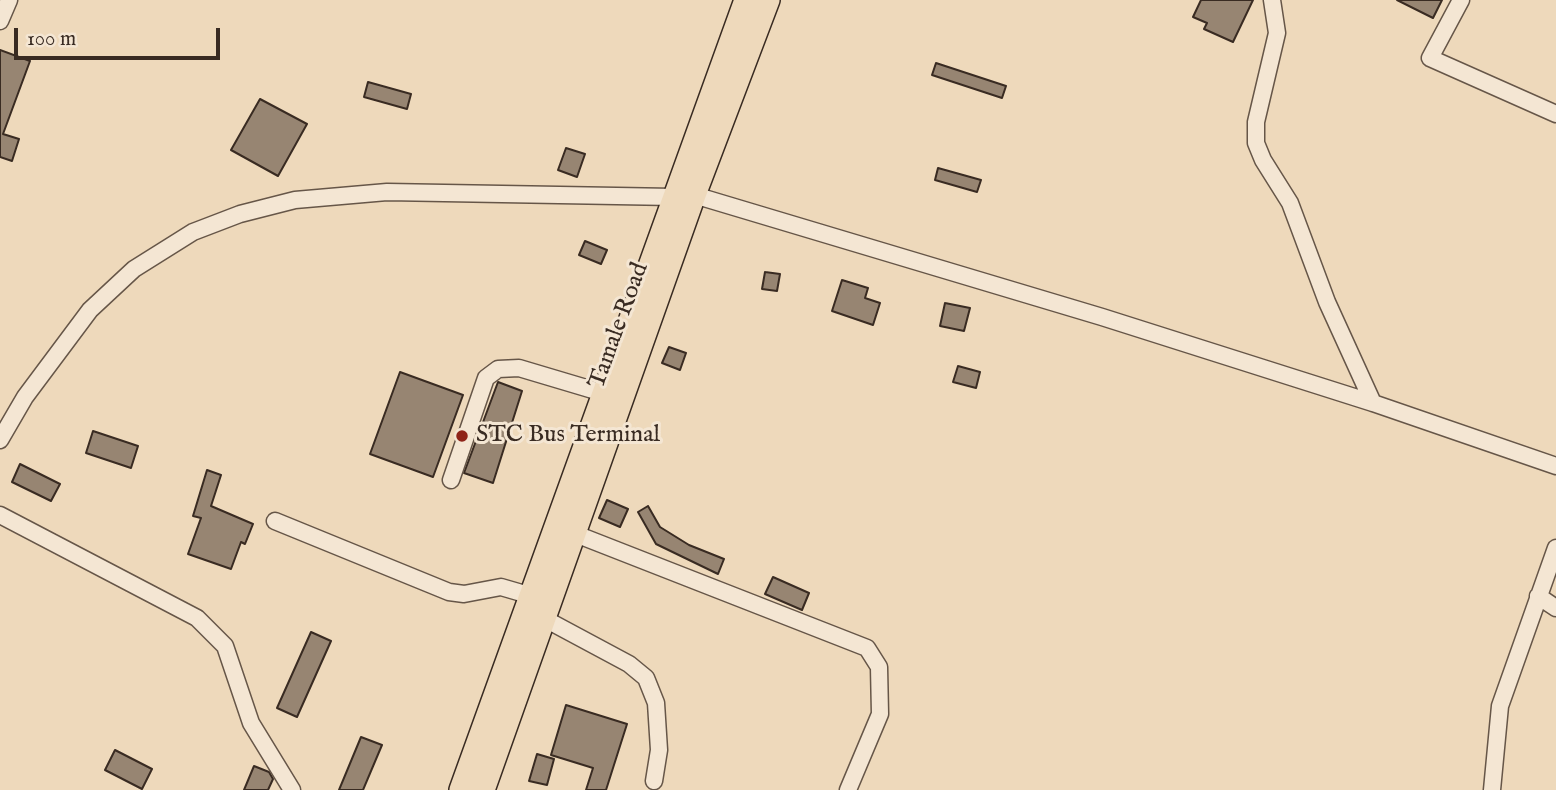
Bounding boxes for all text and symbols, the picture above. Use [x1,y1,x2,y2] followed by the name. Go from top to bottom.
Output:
[18,14,224,58] scale bar
[27,26,76,53] text: 100 m
[584,259,656,393] street label: Tamale Road
[476,422,660,450] place label: STC Bus Terminal
[454,428,470,444] marker: STC Bus Terminal

